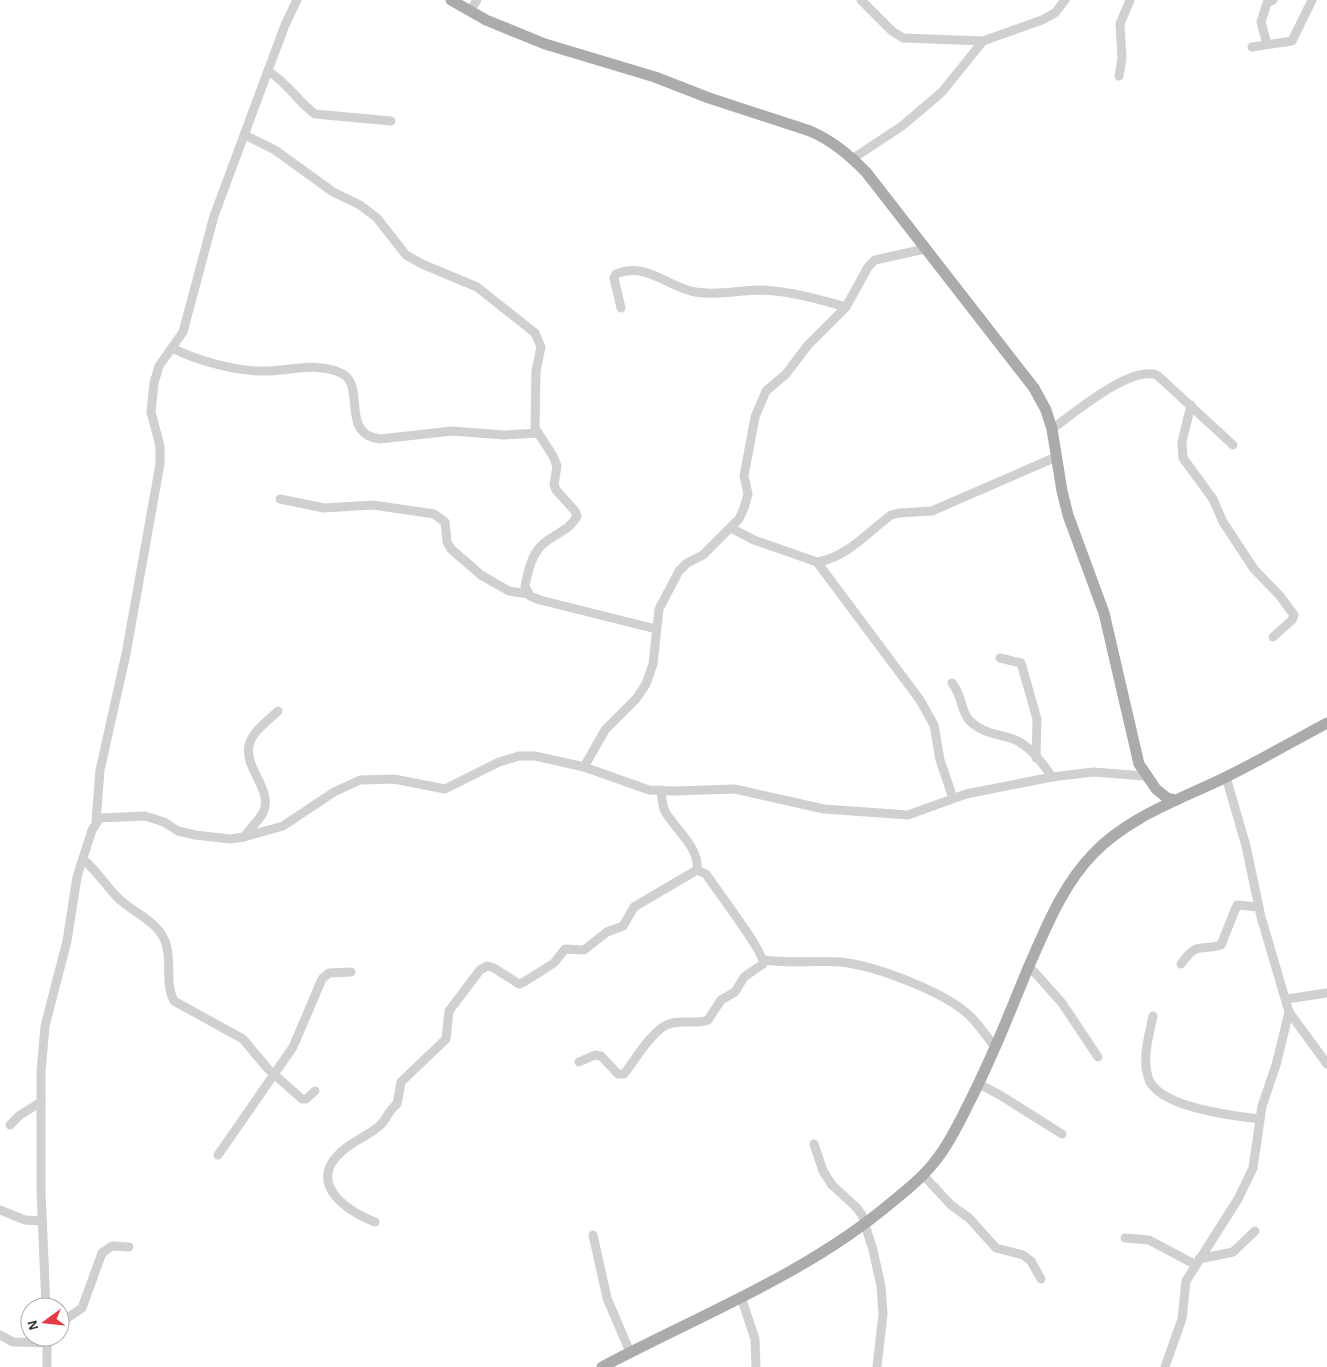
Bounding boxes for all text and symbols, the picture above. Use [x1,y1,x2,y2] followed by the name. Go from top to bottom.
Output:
[20,1297,70,1347] north arrow
[25,1319,41,1332] text: N

